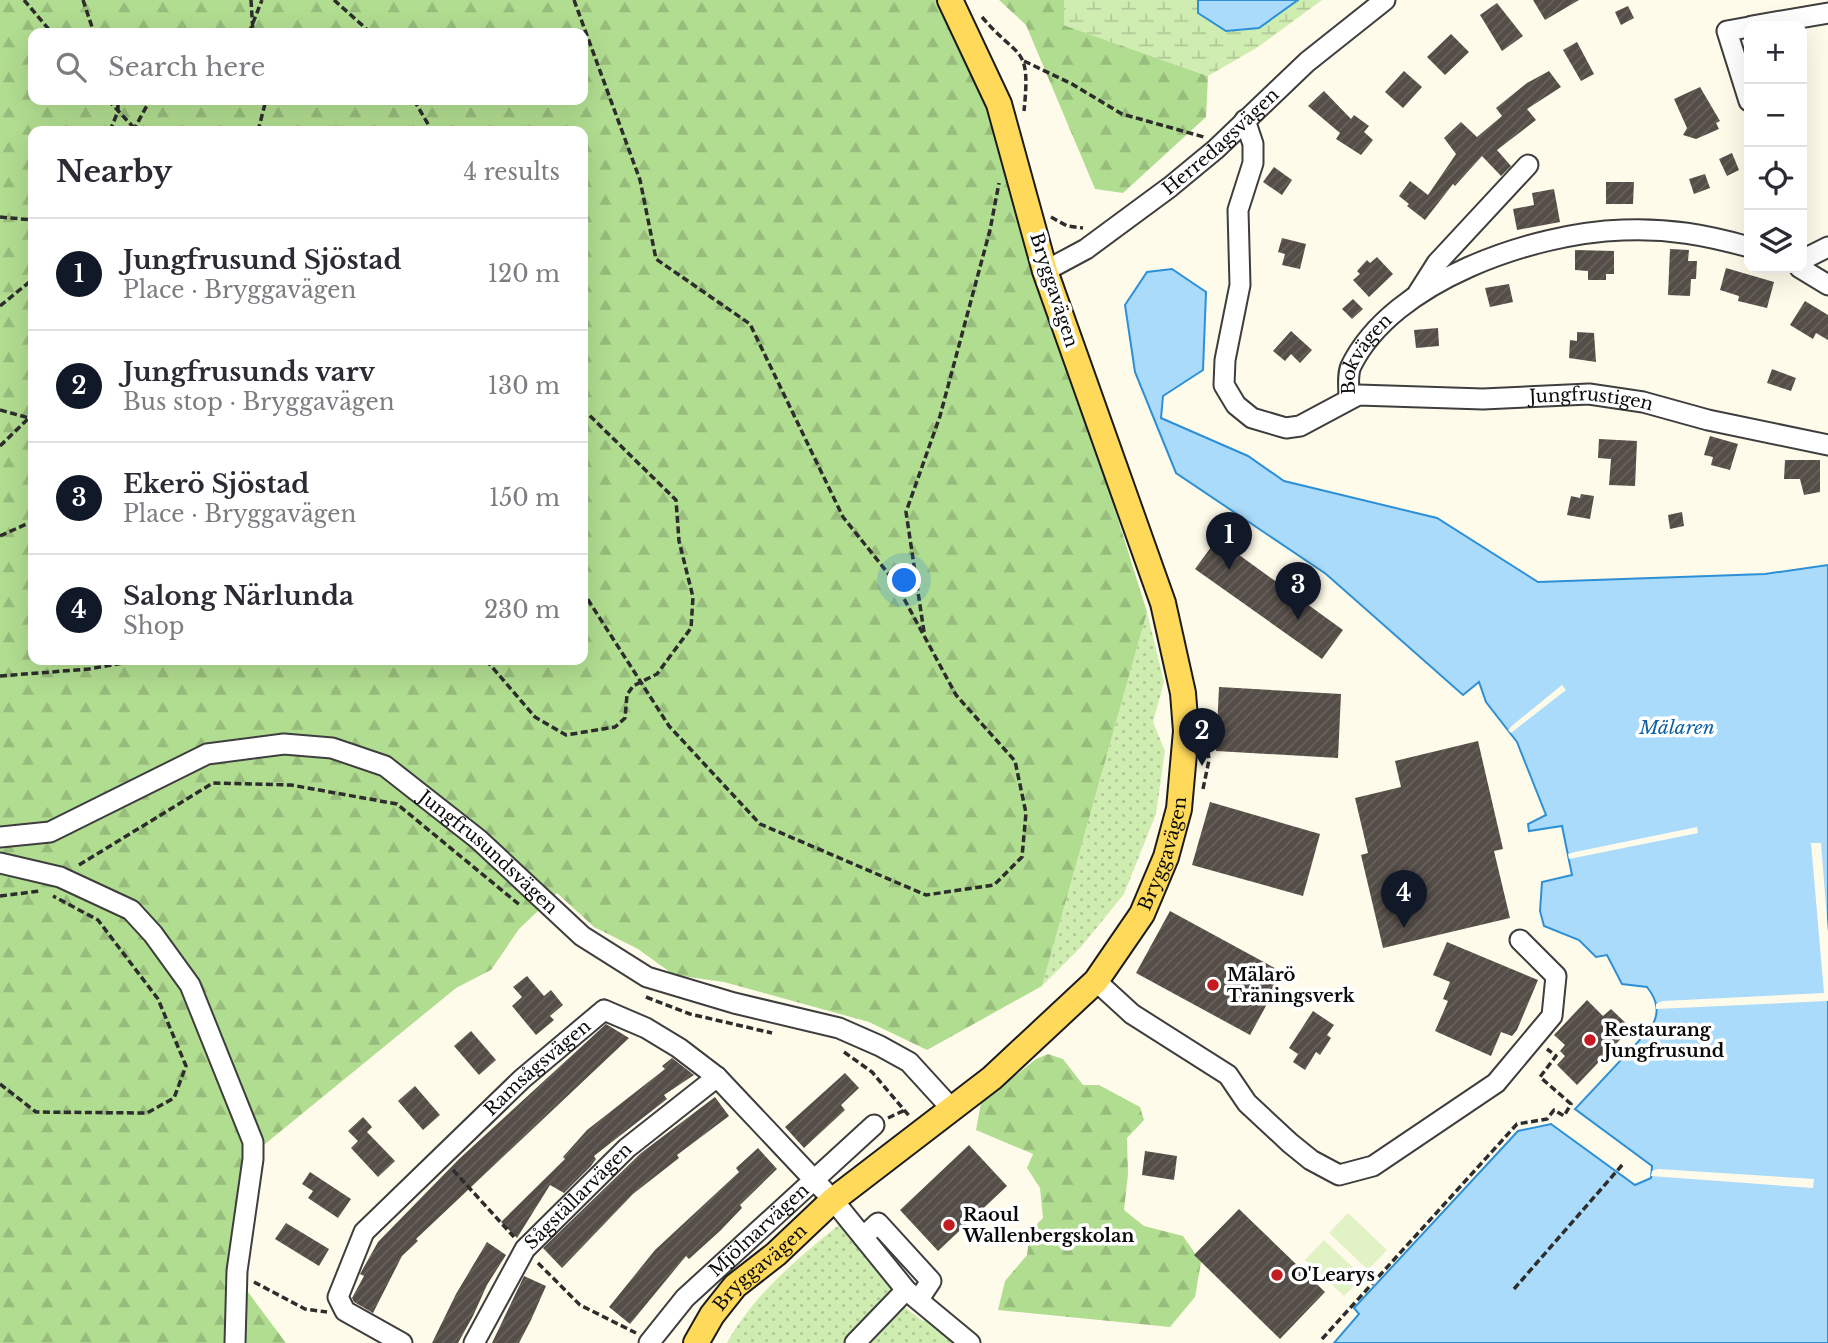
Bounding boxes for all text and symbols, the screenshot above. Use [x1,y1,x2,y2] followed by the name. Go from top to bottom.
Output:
[1744,21,1807,273] map controls
[1744,21,1807,84] button: +
[28,28,588,105] search box
[52,48,90,86] icon: search
[108,51,265,83] text: Search here
[1158,84,1284,200] street label: Herredagsvägen
[1744,84,1807,147] button: −
[1744,147,1807,210] button: locate
[56,153,172,190] text: Nearby
[464,158,560,186] text: 4 results
[1744,210,1807,273] button: layers
[1025,230,1083,350] street label: Bryggavägen
[123,244,402,276] text: Jungfrusund Sjöstad
[74,260,84,288] text: 1
[488,260,560,288] text: 120 m
[123,276,356,304] text: Place · Bryggavägen
[1337,309,1397,395] street label: Bokvägen
[123,356,375,388] text: Jungfrusunds varv
[72,372,86,400] text: 2
[488,372,560,400] text: 130 m
[1527,383,1656,415] street label: Jungfrustigen
[123,388,395,416] text: Bus stop · Bryggavägen
[123,468,309,500] text: Ekerö Sjöstad
[72,484,86,512] text: 3
[489,484,560,512] text: 150 m
[123,500,356,528] text: Place · Bryggavägen
[1206,512,1252,570] pin: 1
[1275,562,1321,620] pin: 3
[887,563,921,597] your location
[123,580,354,612] text: Salong Närlunda
[71,596,87,624] text: 4
[484,596,560,624] text: 230 m
[123,612,184,640] text: Shop
[1179,708,1225,766] pin: 2
[1638,716,1715,739] water label: Mälaren
[413,785,562,919] street label: Jungfrusundsvägen
[1134,796,1191,914] street label: Bryggavägen
[1381,870,1427,928] pin: 4
[1227,964,1356,1007] place label: Mälarö Träningsverk
[1205,977,1221,993] marker: Mälarö Träningsverk
[480,1015,595,1121] street label: Ramsågsvägen
[1600,1019,1725,1062] place label: Restaurang Jungfrusund
[1582,1032,1598,1048] marker: Restaurang Jungfrusund
[520,1138,636,1254] street label: Sågställarvägen
[704,1179,814,1281] street label: Mjölnarvägen
[962,1204,1134,1247] place label: Raoul Wallenbergskolan
[941,1217,957,1233] marker: Raoul Wallenbergskolan
[708,1220,811,1315] street label: Bryggavägen
[1291,1264,1375,1286] place label: O'Learys
[1269,1267,1285,1283] marker: O'Learys

